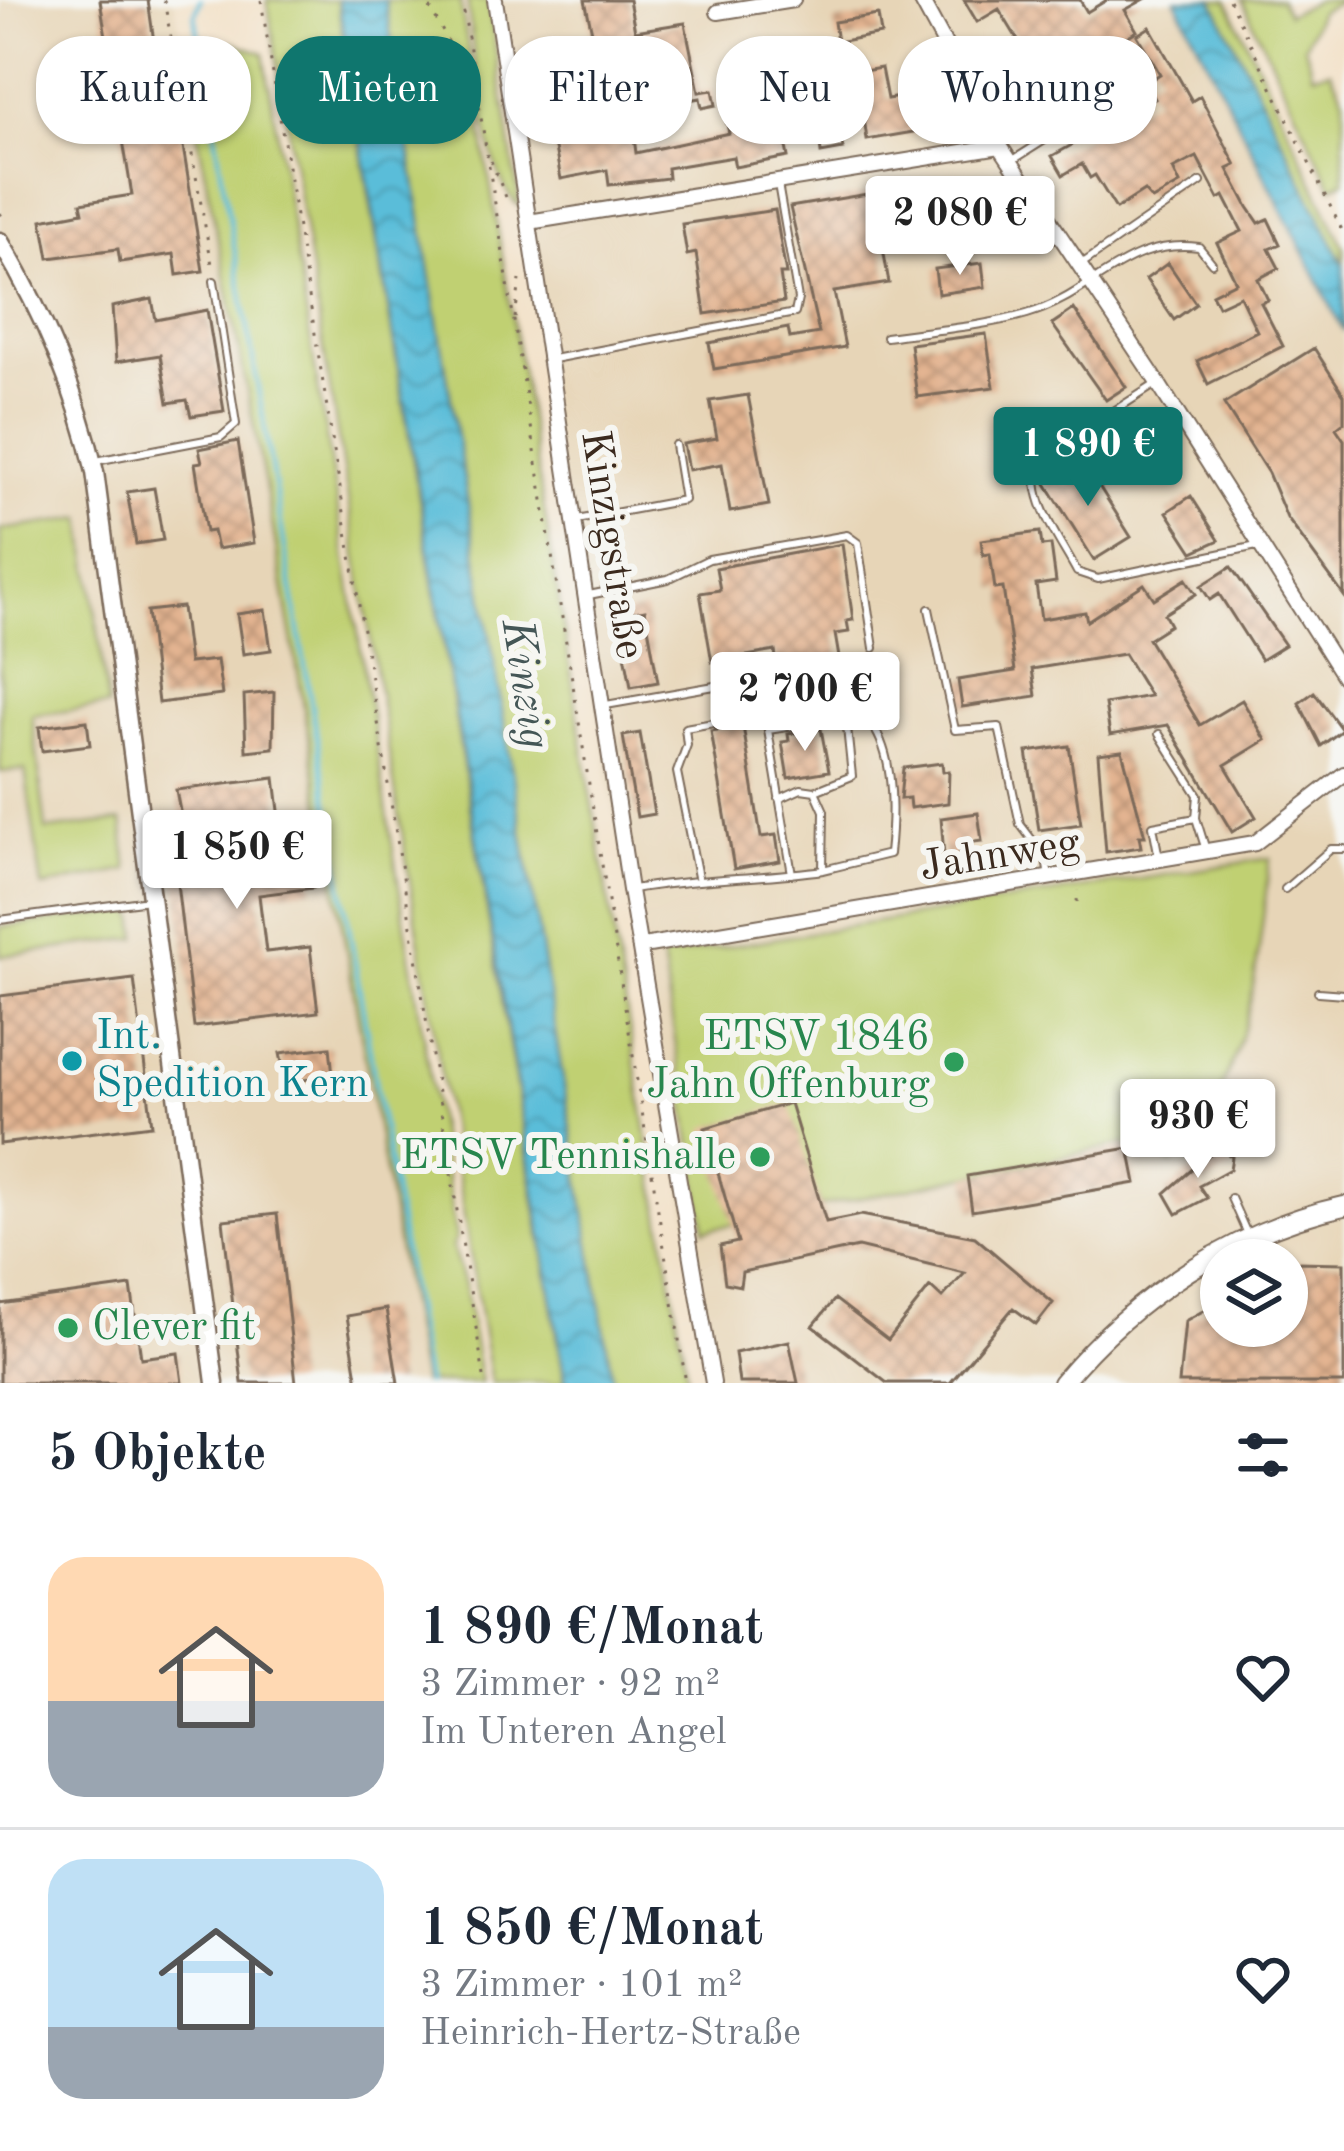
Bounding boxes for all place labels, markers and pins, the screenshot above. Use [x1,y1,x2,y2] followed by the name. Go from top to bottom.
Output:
[849,176,1071,278] pin: 2 080 €
[977,407,1199,509] pin: 1 890 €
[694,652,916,754] pin: 2 700 €
[126,810,348,912] pin: 1 850 €
[96,1016,369,1106] place label: Int. Spedition Kern
[646,1017,930,1107] place label: ETSV 1846 Jahn Offenburg
[59,1048,85,1074] marker: Int. Spedition Kern
[941,1049,967,1075] marker: ETSV 1846 Jahn Offenburg
[1114,1079,1282,1181] pin: 930 €
[400,1136,736,1178] place label: ETSV Tennishalle
[747,1144,773,1170] marker: ETSV Tennishalle
[92,1307,256,1349] place label: Clever fit
[55,1315,81,1341] marker: Clever fit

